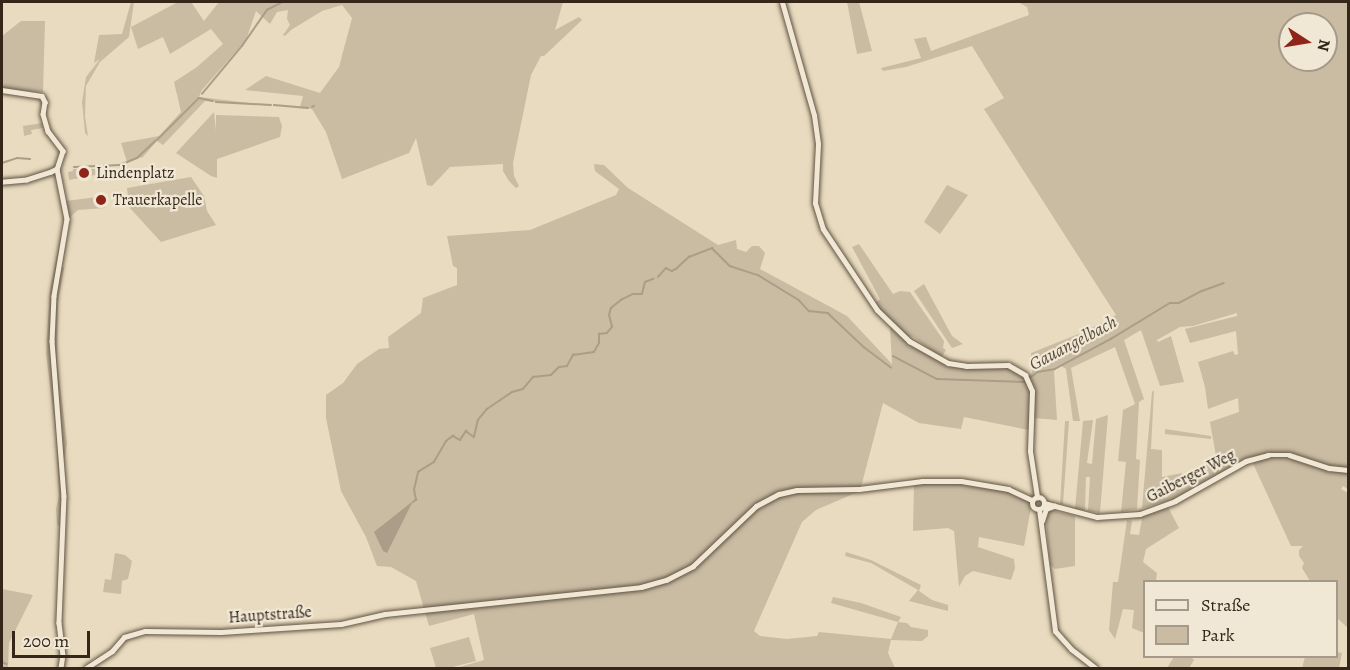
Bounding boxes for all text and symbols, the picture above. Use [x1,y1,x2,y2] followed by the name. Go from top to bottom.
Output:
[1278,12,1338,72] north arrow
[1312,37,1336,53] text: N
[96,163,174,183] place label: Lindenplatz
[77,166,91,180] marker: Lindenplatz
[113,190,202,210] place label: Trauerkapelle
[94,193,108,207] marker: Trauerkapelle
[1026,311,1120,375] water label: Gauangelbach
[1143,445,1239,507] street label: Gaiberger Weg
[1143,580,1338,658] legend
[1201,593,1250,617] text: Straße
[228,603,312,627] street label: Hauptstraße
[15,619,93,657] scale bar
[1201,623,1235,647] text: Park
[23,629,69,653] text: 200 m

